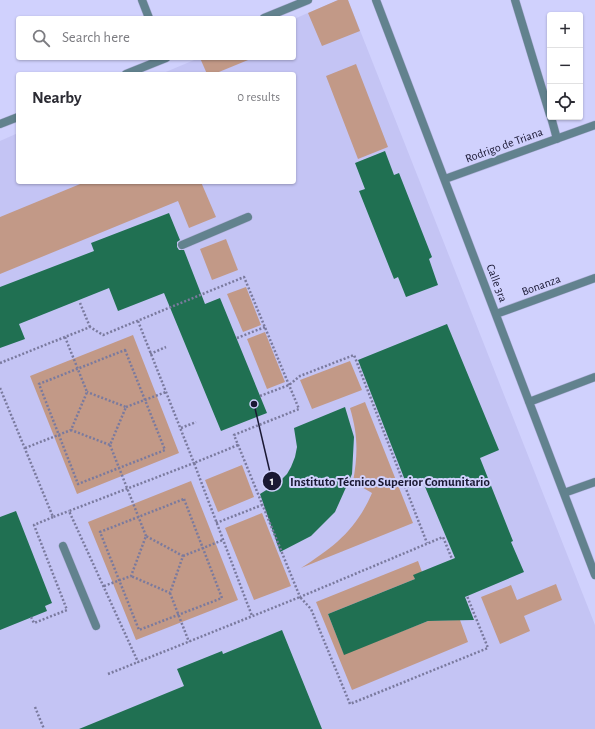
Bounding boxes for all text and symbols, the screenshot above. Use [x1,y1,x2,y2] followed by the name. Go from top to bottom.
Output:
[547,12,583,120] map controls
[547,12,583,48] button: +
[16,16,296,60] search box
[30,27,52,49] icon: search
[62,30,130,45] text: Search here
[547,48,583,84] button: −
[547,84,583,120] button: locate
[32,89,82,106] text: Nearby
[237,91,280,104] text: 0 results
[464,125,545,165] street label: Rodrigo de Triana
[484,262,510,304] street label: Calle 3ra
[520,272,562,298] street label: Bonanza
[262,469,498,494] callout: Instituto Técnico Superior Comunitario
[270,475,274,487] text: 1
[290,476,490,489] text: Instituto Técnico Superior Comunitario

